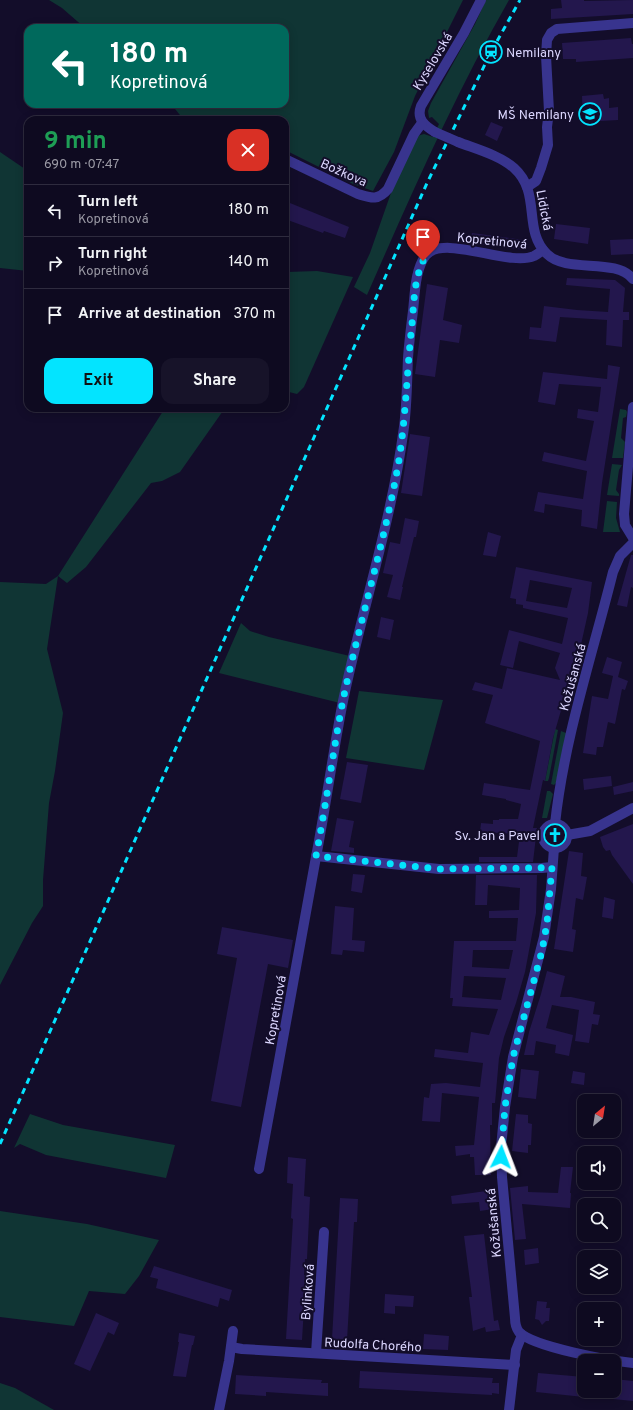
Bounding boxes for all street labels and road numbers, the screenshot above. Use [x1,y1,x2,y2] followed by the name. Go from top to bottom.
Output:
[410,30,457,94] street label: Kyselovská
[317,156,369,191] street label: Božkova
[531,189,555,232] street label: Lidická
[456,230,528,254] street label: Kopretinová
[557,642,591,713] street label: Kožušanská
[263,974,291,1046] street label: Kopretinová
[484,1187,506,1258] street label: Kožušanská
[299,1263,319,1321] street label: Bylinková
[324,1335,422,1357] street label: Rudolfa Chorého

